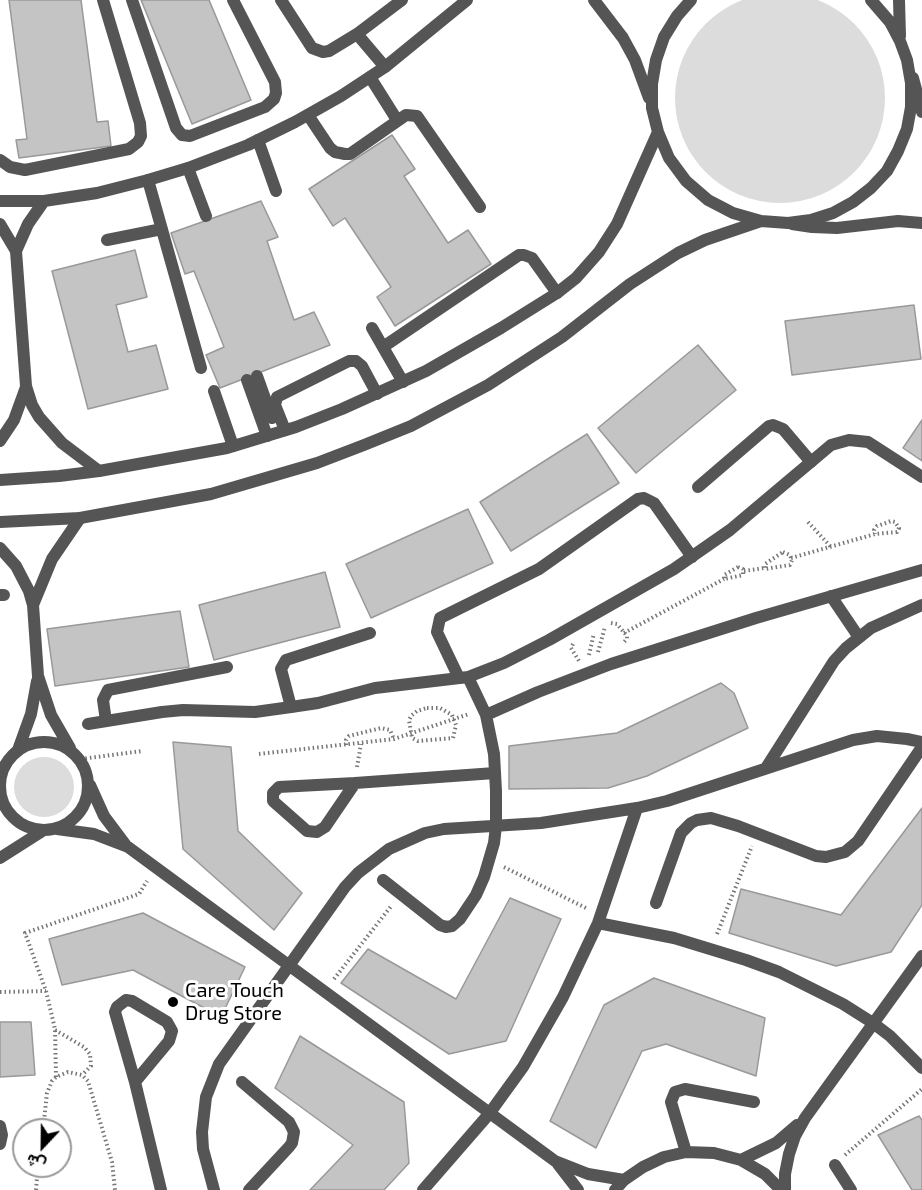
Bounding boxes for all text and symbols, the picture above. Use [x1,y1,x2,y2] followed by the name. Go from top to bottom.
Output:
[185,978,284,1025] place label: Care Touch Drug Store
[166,995,180,1009] marker: Care Touch Drug Store
[12,1118,72,1178] north arrow
[23,1151,48,1176] text: ش

